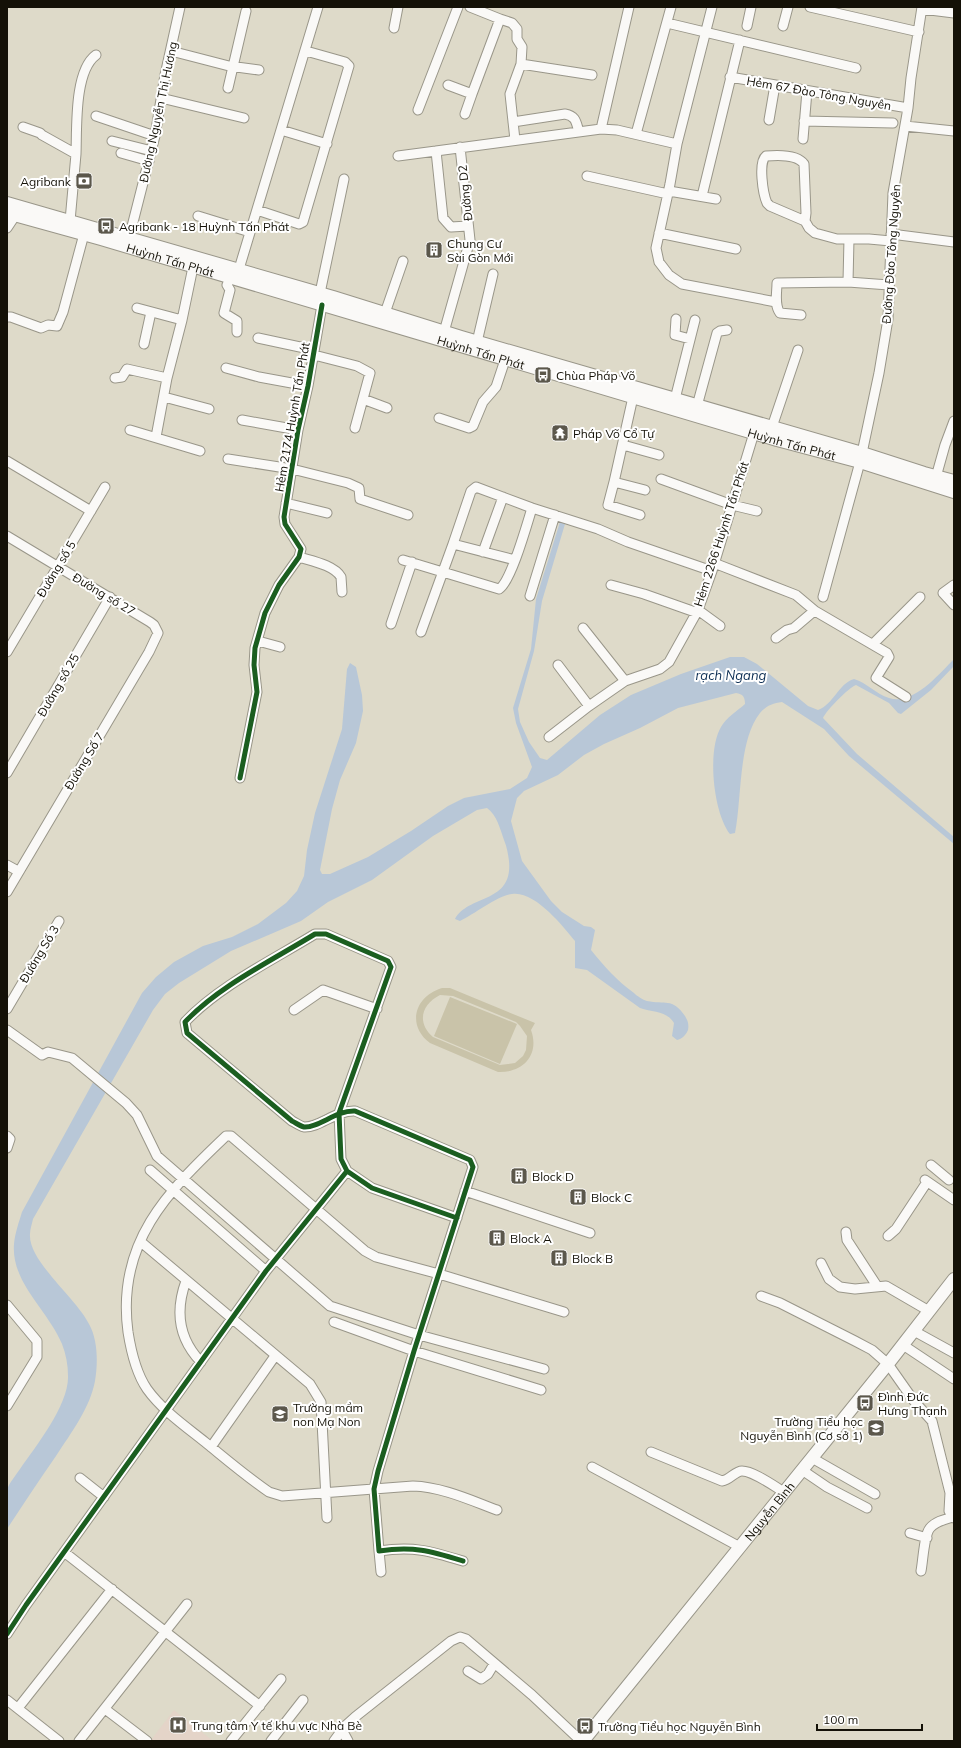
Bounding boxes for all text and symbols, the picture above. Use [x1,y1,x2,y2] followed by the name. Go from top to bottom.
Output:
[136,40,180,184] street label: Đường Nguyễn Thị Hương
[745,73,893,113] street label: Hẻm 67 Đào Tông Nguyên
[455,164,475,222] street label: Đường D2
[74,171,94,191] bank icon: Agribank
[20,174,72,189] place label: Agribank
[879,184,903,324] street label: Đường Đào Tông Nguyên
[96,216,116,236] bus stop icon: Agribank - 18 Huỳnh Tấn Phát
[119,219,289,234] place label: Agribank - 18 Huỳnh Tấn Phát
[447,236,514,265] place label: Chung Cư Sài Gòn Mới
[125,240,216,280] street label: Huỳnh Tấn Phát
[424,240,444,260] building icon: Chung Cư Sài Gòn Mới
[435,332,527,372] street label: Huỳnh Tấn Phát
[271,341,313,493] street label: Hẻm 2174 Huỳnh Tấn Phát
[533,365,553,385] bus stop icon: Chùa Pháp Võ
[556,368,636,383] place label: Chùa Pháp Võ
[550,423,570,443] temple icon: Pháp Võ Cổ Tự
[746,424,837,463] street label: Huỳnh Tấn Phát
[573,426,655,441] place label: Pháp Võ Cổ Tự
[690,459,752,609] street label: Hẻm 2266 Huỳnh Tấn Phát
[33,538,79,600] street label: Đường số 5
[70,569,138,619] street label: Đường số 27
[34,651,82,719] street label: Đường số 25
[696,667,767,683] water label: rạch Ngang
[61,729,107,793] street label: Đường Số 7
[16,922,62,986] street label: Đường Số 3
[509,1166,529,1186] building icon: Block D
[532,1169,574,1184] place label: Block D
[568,1187,588,1207] building icon: Block C
[591,1190,632,1205] place label: Block C
[487,1228,507,1248] building icon: Block A
[510,1231,552,1246] place label: Block A
[549,1248,569,1268] building icon: Block B
[572,1251,613,1266] place label: Block B
[878,1389,947,1418] place label: Đình Đức Hưng Thạnh
[855,1393,875,1413] bus stop icon: Đình Đức Hưng Thạnh
[293,1400,363,1429] place label: Trường mầm non Mạ Non
[270,1404,290,1424] school or university icon: Trường mầm non Mạ Non
[740,1414,863,1443] place label: Trường Tiểu học Nguyễn Bình (Cơ sở 1)
[866,1418,886,1438] school or university icon: Trường Tiểu học Nguyễn Bình (Cơ sở 1)
[741,1478,797,1543] street label: Nguyễn Bình
[817,1706,922,1732] scale bar
[823,1712,858,1727] text: 100 m
[168,1715,188,1735] hospital icon: Trung tâm Y tế khu vực Nhà Bè
[575,1716,595,1736] bus stop icon: Trường Tiểu học Nguyễn Bình
[191,1718,362,1733] place label: Trung tâm Y tế khu vực Nhà Bè
[598,1719,761,1734] place label: Trường Tiểu học Nguyễn Bình

